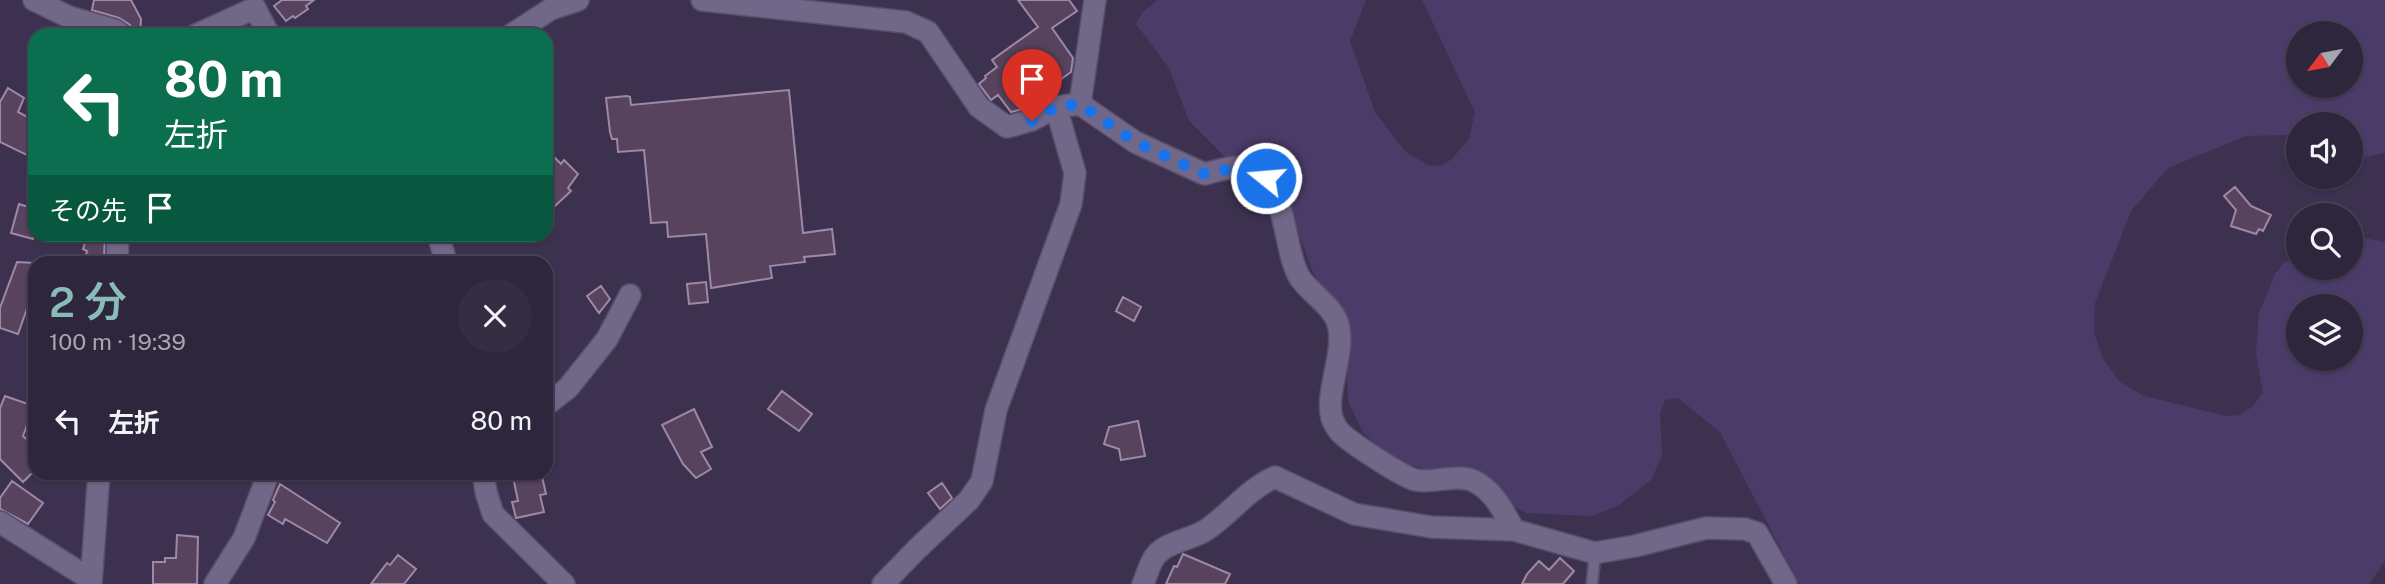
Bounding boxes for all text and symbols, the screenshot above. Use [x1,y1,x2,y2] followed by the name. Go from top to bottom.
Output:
[2286,21,2362,98] north arrow
[2286,21,2363,371] map controls
[1002,49,1062,121] pin
[164,50,283,108] text: 80 m
[49,56,140,147] icon: left
[1013,60,1051,98] icon: arrive
[2286,112,2363,189] button: sound
[164,116,228,153] text: 左折
[1229,141,1303,215] position arrow
[141,189,179,227] icon: arrive
[49,195,127,226] text: その先
[2286,203,2363,280] button: search
[49,277,127,326] text: 2 分
[458,279,532,353] button: close
[2286,294,2363,371] button: layers
[49,328,186,355] text: 100 m · 19:39
[49,402,87,440] icon: left
[471,405,532,436] text: 80 m
[108,407,160,438] text: 左折

